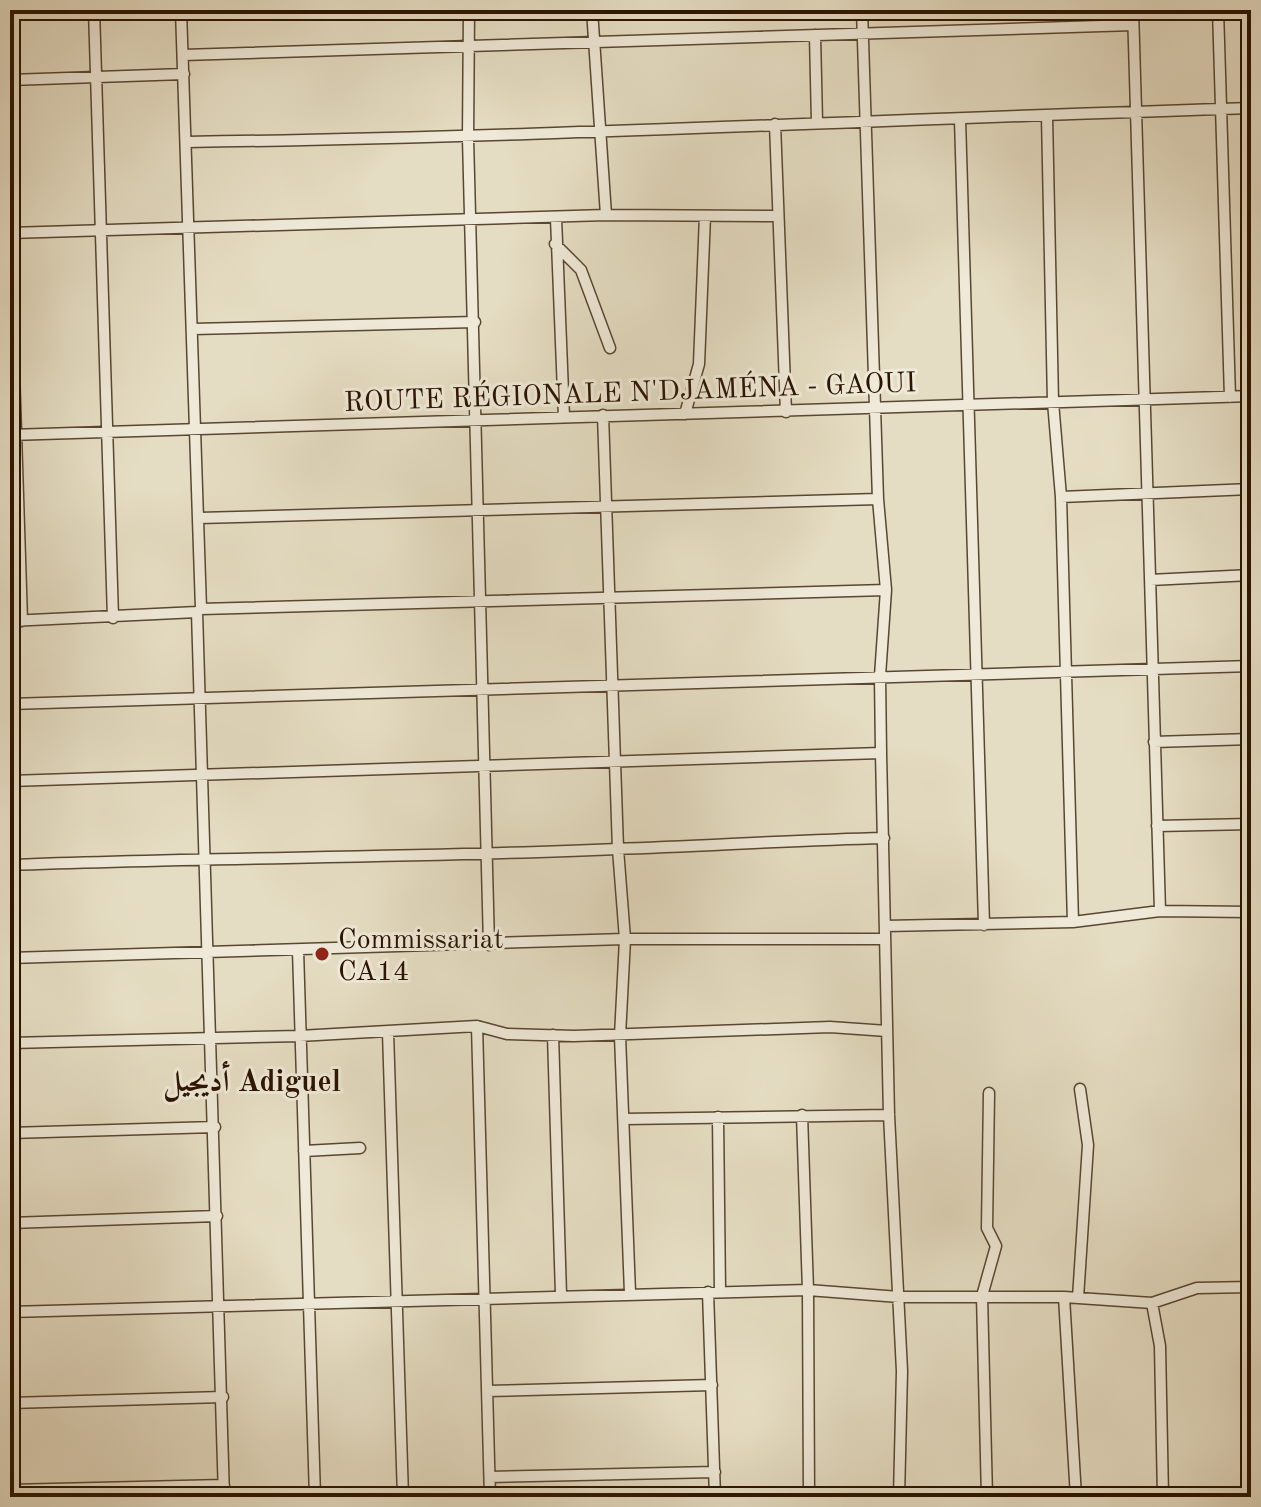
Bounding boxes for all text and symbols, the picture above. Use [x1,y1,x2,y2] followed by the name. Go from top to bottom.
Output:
[343,365,917,418] street label: ROUTE RÉGIONALE N'DJAMÉNA - GAOUI
[338,927,503,987] place label: Commissariat CA14
[313,945,331,963] marker: Commissariat CA14
[163,1060,341,1102] district label: أديجيل Adiguel

